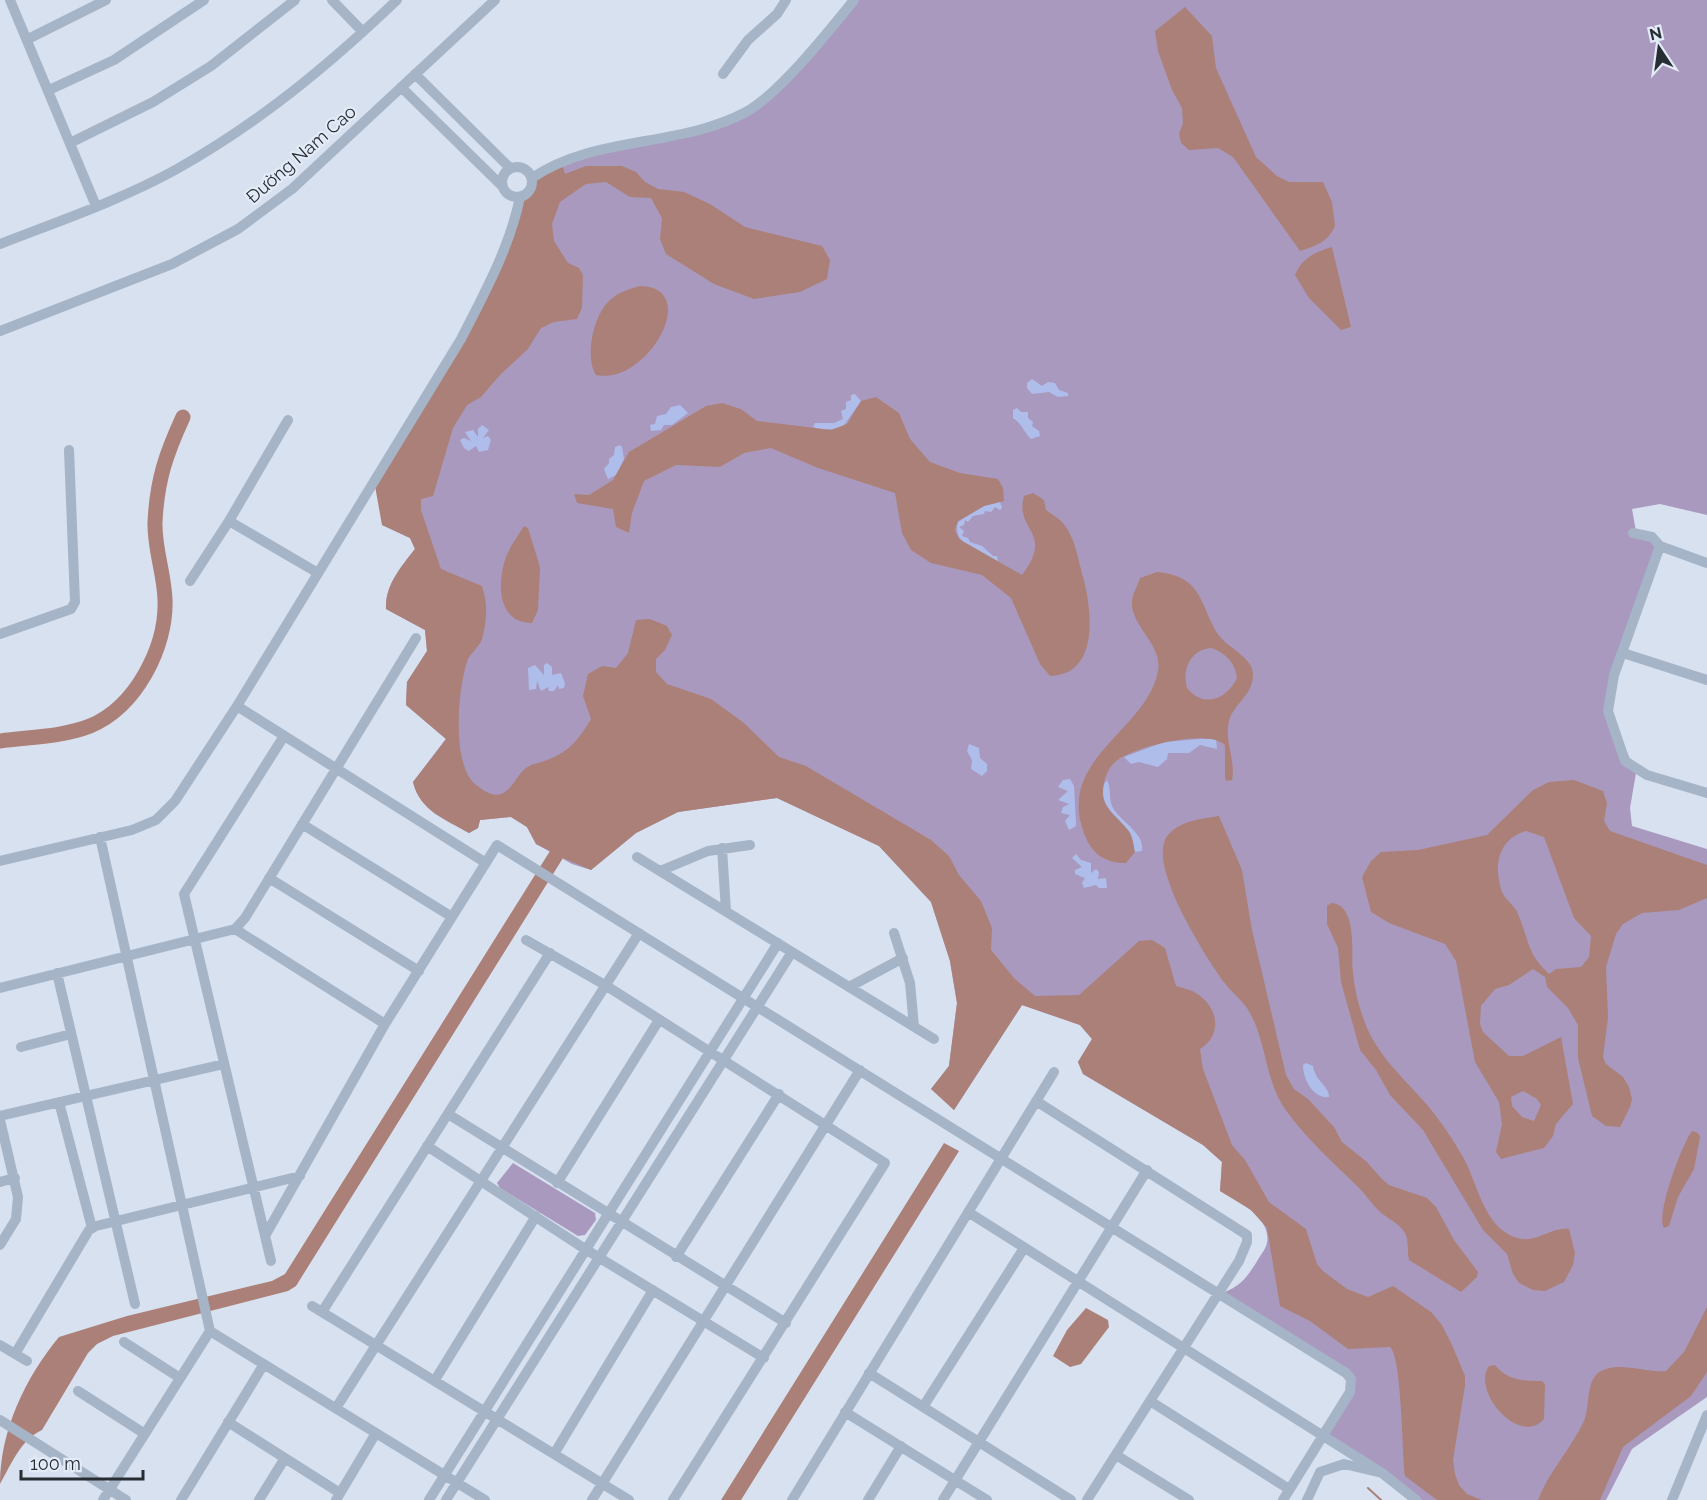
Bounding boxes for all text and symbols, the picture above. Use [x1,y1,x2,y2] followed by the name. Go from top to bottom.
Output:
[1629,18,1689,78] north arrow
[1648,23,1664,45] text: N
[242,101,360,207] street label: Đường Nam Cao
[21,1443,142,1481] scale bar
[30,1453,81,1474] text: 100 m

